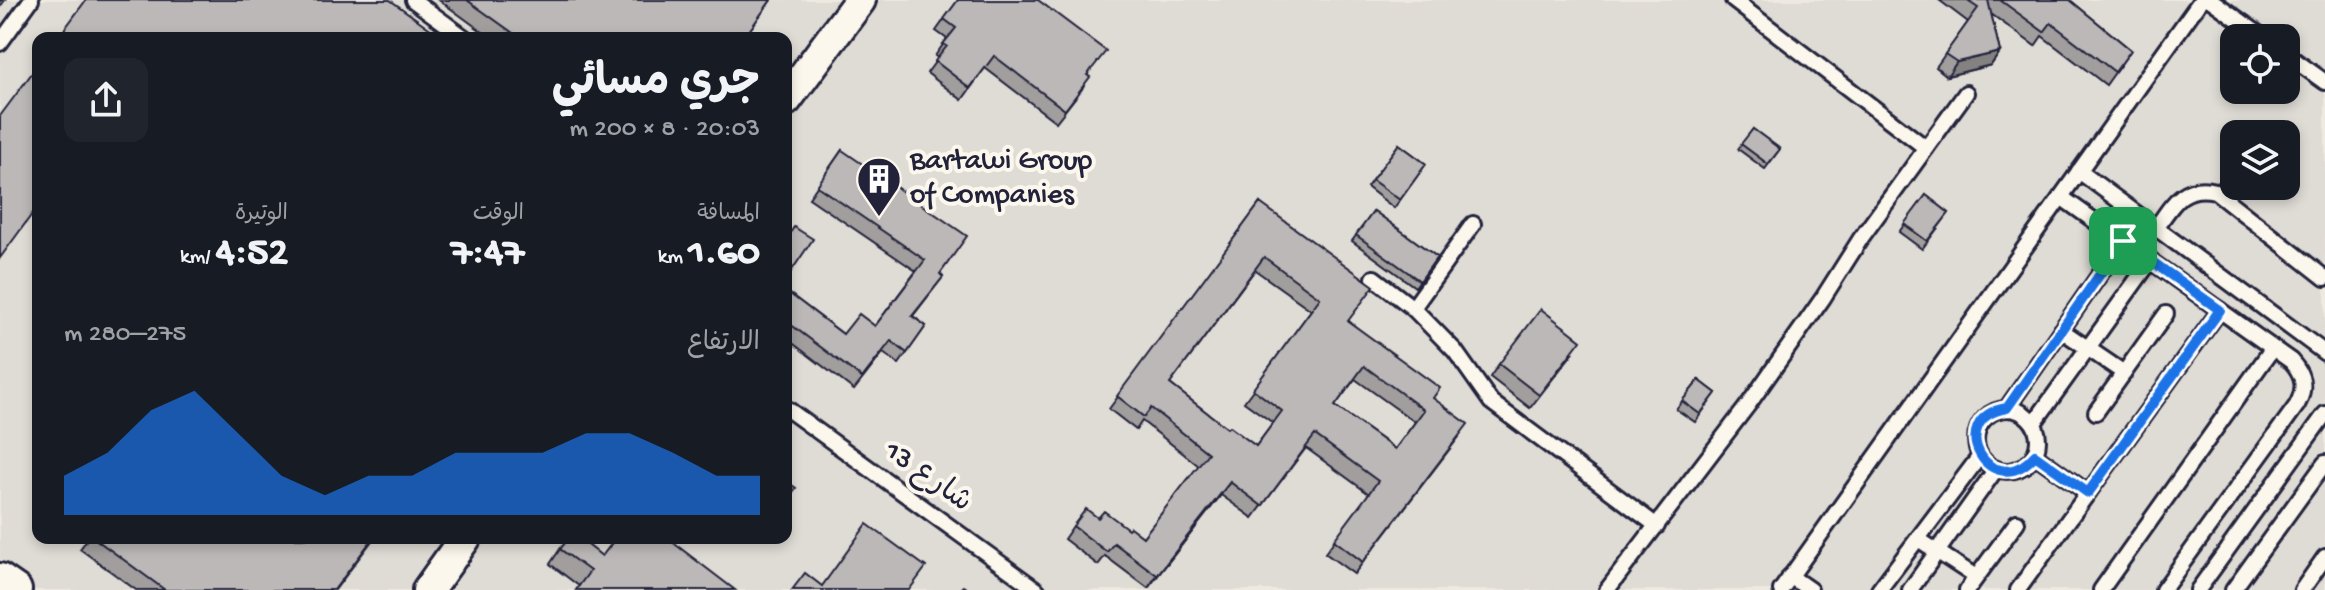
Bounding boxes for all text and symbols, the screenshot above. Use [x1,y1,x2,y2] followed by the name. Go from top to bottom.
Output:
[2220,24,2300,200] map controls
[2220,24,2300,104] button: locate
[64,58,148,142] button: share
[552,59,760,111] text: جري مسائي
[570,115,760,146] text: 20:03 · 8 × 200 m
[2220,120,2300,200] button: layers
[909,145,1093,214] place label: Bartawi Group of Companies
[855,155,903,218] building icon: Bartawi Group of Companies
[235,202,288,228] text: الوتيرة
[473,202,524,228] text: الوقت
[697,202,760,228] text: المسافة
[2089,207,2157,275] pin
[2101,219,2145,263] icon: arrive
[216,231,288,278] text: 4:52
[451,231,524,278] text: 7:47
[688,231,760,278] text: 1.60
[180,245,216,271] text: /km
[658,245,688,271] text: km
[64,320,186,351] text: 275–280 m
[687,329,760,360] text: الارتفاع
[876,434,978,521] street label: شارع 13

